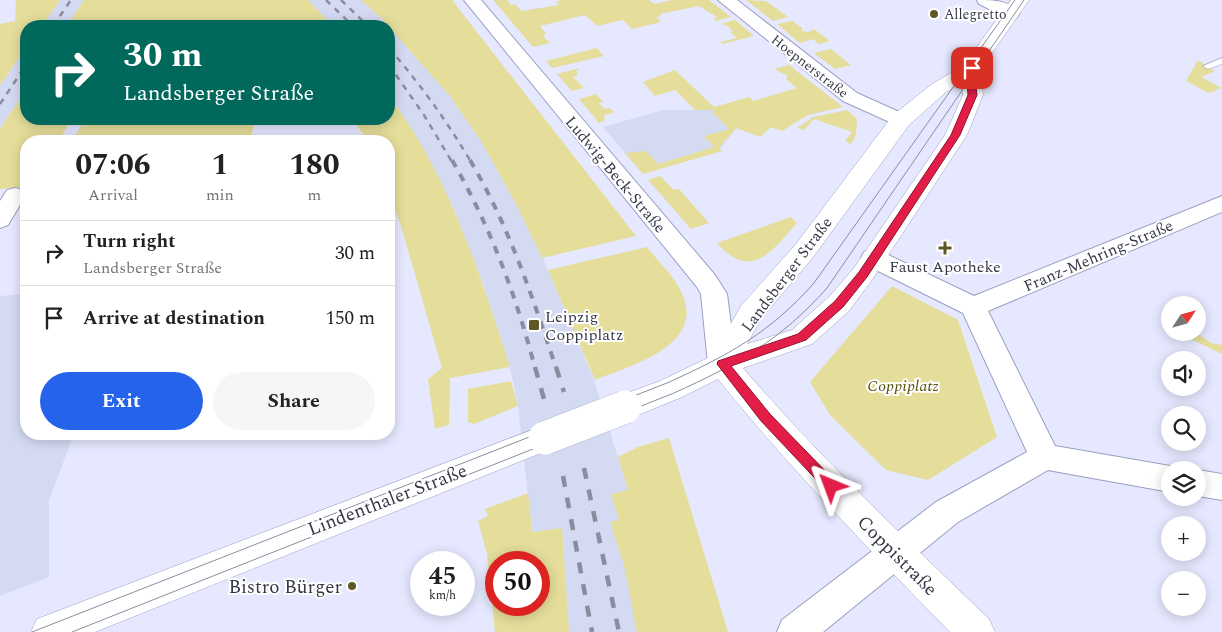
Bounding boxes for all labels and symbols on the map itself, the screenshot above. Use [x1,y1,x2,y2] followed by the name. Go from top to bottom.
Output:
[944,4,1007,25] place label: Allegretto
[928,8,940,20] marker: Allegretto
[767,30,853,103] street label: Hoepnerstraße
[951,47,993,89] pin
[559,111,671,238] street label: Ludwig-Beck-Straße
[735,212,838,337] street label: Landsberger Straße
[1020,214,1177,298] street label: Franz-Mehring-Straße
[939,242,951,254] marker: Faust Apotheke
[889,255,1001,279] place label: Faust Apotheke
[1161,296,1206,341] north arrow
[545,305,623,347] place label: Leipzig Coppiplatz
[527,318,541,332] marker: Leipzig Coppiplatz
[867,374,939,398] park label: Coppiplatz
[304,457,471,544] street label: Lindenthaler Straße
[804,459,856,511] position arrow
[850,509,944,603] street label: Coppistraße
[485,551,550,616] speed limit sign: 50
[228,573,342,602] place label: Bistro Bürger
[346,580,358,592] marker: Bistro Bürger

